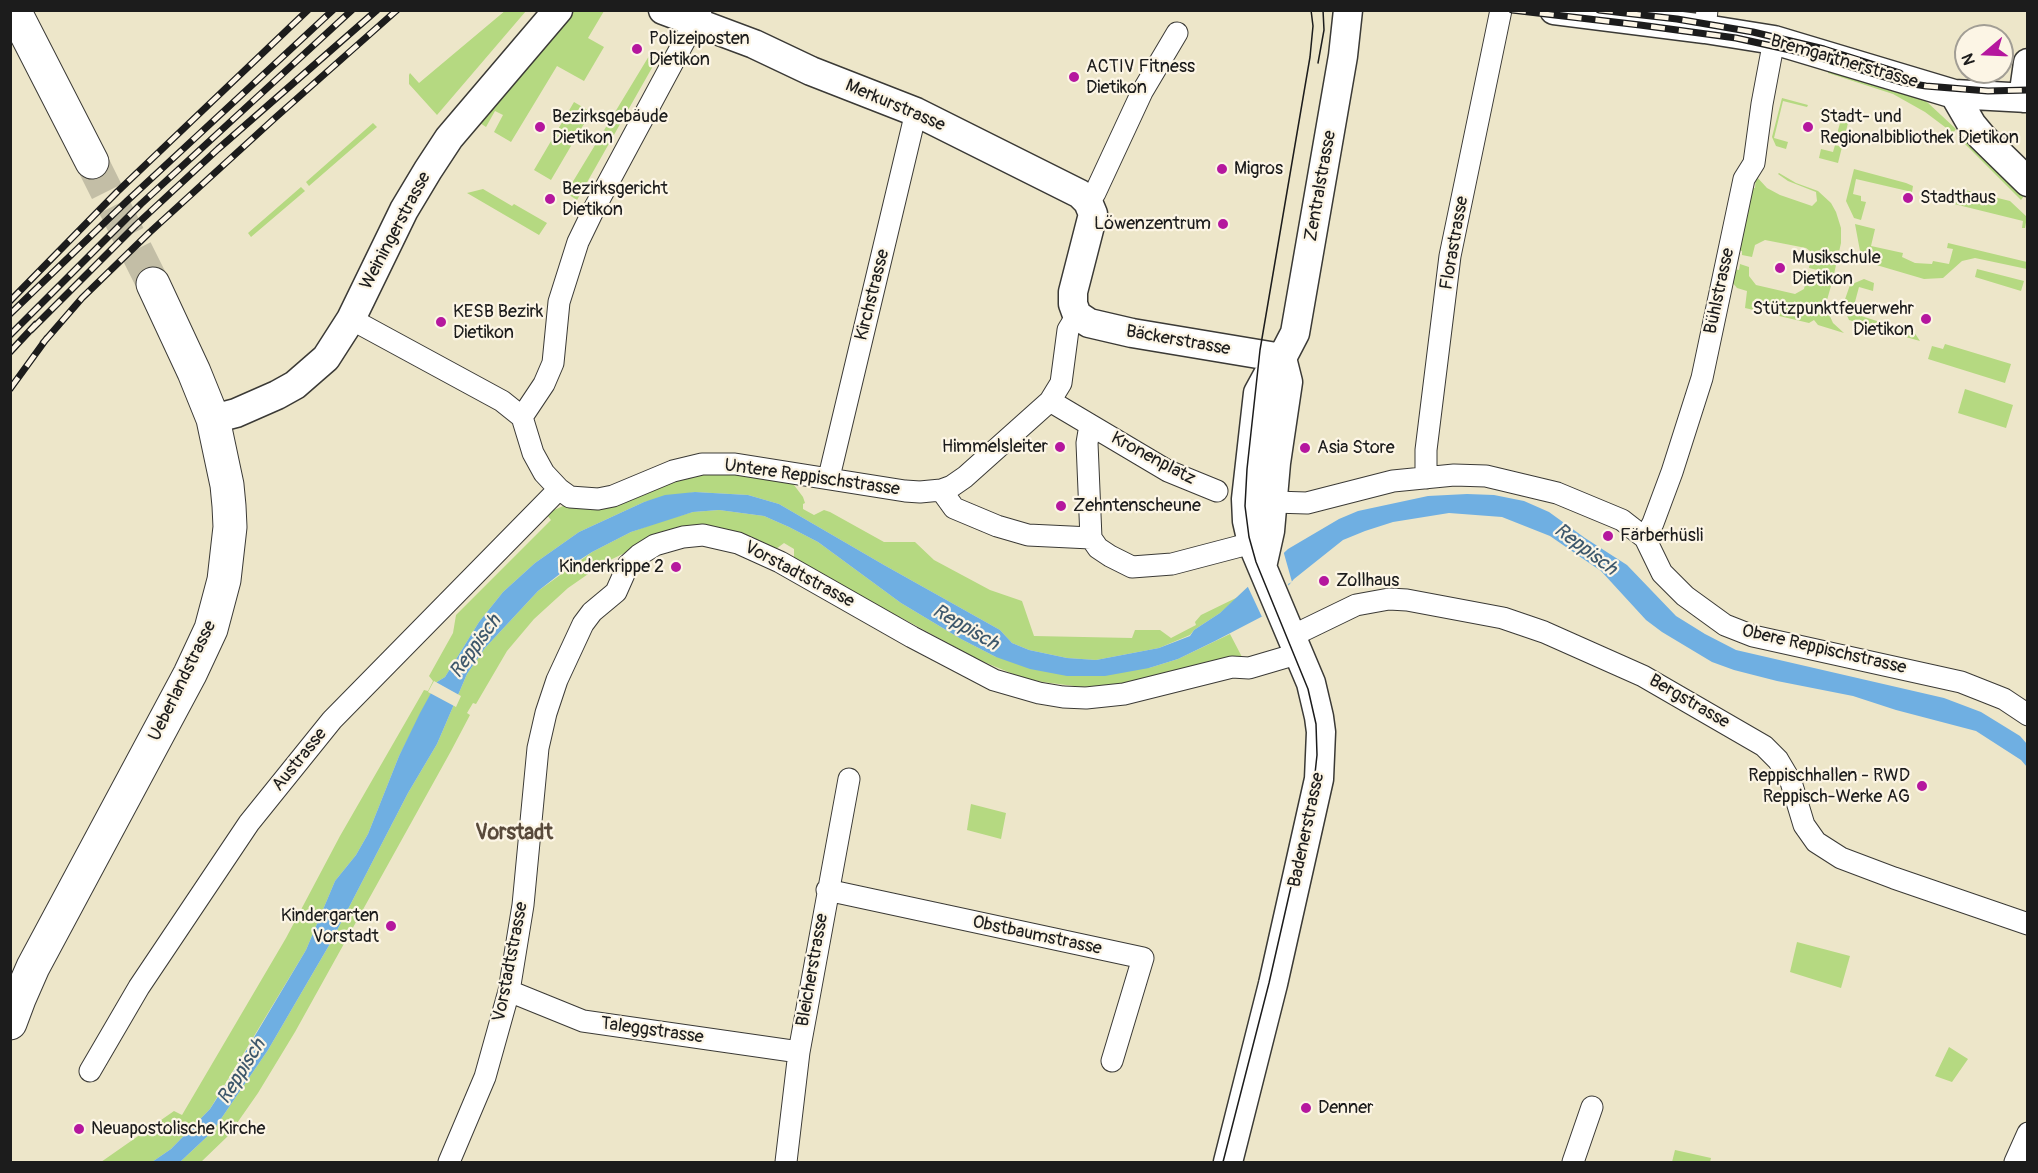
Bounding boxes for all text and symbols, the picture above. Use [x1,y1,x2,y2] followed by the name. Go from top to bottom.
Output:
[1954,24,2014,84] north arrow
[649,28,750,70] place label: Polizeiposten Dietikon
[1768,31,1920,93] street label: Bremgartnerstrasse
[630,42,644,56] marker: Polizeiposten Dietikon
[1958,51,1980,68] text: N
[1086,56,1195,98] place label: ACTIV Fitness Dietikon
[1067,70,1081,84] marker: ACTIV Fitness Dietikon
[842,75,948,137] street label: Merkurstrasse
[552,106,668,148] place label: Bezirksgebäude Dietikon
[1820,106,2019,148] place label: Stadt- und Regionalbibliothek Dietikon
[533,120,547,134] marker: Bezirksgebäude Dietikon
[1801,120,1815,134] marker: Stadt- und Regionalbibliothek Dietikon
[1301,129,1341,243] street label: Zentralstrasse
[1234,158,1283,180] place label: Migros
[1215,162,1229,176] marker: Migros
[356,169,436,293] street label: Weiningerstrasse
[562,178,668,220] place label: Bezirksgericht Dietikon
[1920,187,1996,209] place label: Stadthaus
[1901,191,1915,205] marker: Stadthaus
[543,192,557,206] marker: Bezirksgericht Dietikon
[1436,195,1474,291] street label: Florastrasse
[1094,213,1211,235] place label: Löwenzentrum
[1216,217,1230,231] marker: Löwenzentrum
[1700,246,1740,336] street label: Bühlstrasse
[851,247,895,343] street label: Kirchstrasse
[1792,247,1881,290] place label: Musikschule Dietikon
[1773,261,1787,275] marker: Musikschule Dietikon
[1752,298,1914,340] place label: Stützpunktfeuerwehr Dietikon
[453,301,543,344] place label: KESB Bezirk Dietikon
[1919,312,1933,326] marker: Stützpunktfeuerwehr Dietikon
[434,315,448,329] marker: KESB Bezirk Dietikon
[1124,321,1232,361] street label: Bäckerstrasse
[1107,428,1199,490] street label: Kronenplatz
[942,436,1048,458] place label: Himmelsleiter
[1317,437,1395,459] place label: Asia Store
[1053,440,1067,454] marker: Himmelsleiter
[1298,441,1312,455] marker: Asia Store
[723,455,901,501] street label: Untere Reppischstrasse
[1073,495,1201,517] place label: Zehntenscheune
[1054,499,1068,513] marker: Zehntenscheune
[1549,519,1621,581] water label: Reppisch
[1620,525,1703,547] place label: Färberhüsli
[1601,529,1615,543] marker: Färberhüsli
[740,537,858,613] street label: Vorstadtstrasse
[559,556,664,578] place label: Kinderkrippe 2
[669,560,683,574] marker: Kinderkrippe 2
[1336,570,1399,592] place label: Zollhaus
[1317,574,1331,588] marker: Zollhaus
[928,600,1002,656] water label: Reppisch
[445,611,507,683] water label: Reppisch
[145,617,221,745] street label: Ueberlandstrasse
[1740,621,1908,679] street label: Obere Reppischstrasse
[1645,670,1733,734] street label: Bergstrasse
[268,724,332,796] street label: Austrasse
[1748,765,1910,808] place label: Reppischhallen - RWD Reppisch-Werke AG
[1284,771,1330,889] street label: Badenerstrasse
[1915,779,1929,793] marker: Reppischhallen - RWD Reppisch-Werke AG
[475,821,553,847] district label: Vorstadt
[489,900,533,1024] street label: Vorstadtstrasse
[281,905,379,948] place label: Kindergarten Vorstadt
[792,912,834,1028] street label: Bleicherstrasse
[970,912,1104,960] street label: Obstbaumstrasse
[384,919,398,933] marker: Kindergarten Vorstadt
[599,1013,705,1049] street label: Taleggstrasse
[213,1035,271,1109] water label: Reppisch
[1318,1097,1373,1119] place label: Denner
[1299,1101,1313,1115] marker: Denner
[91,1118,265,1140] place label: Neuapostolische Kirche
[72,1122,86,1136] marker: Neuapostolische Kirche

